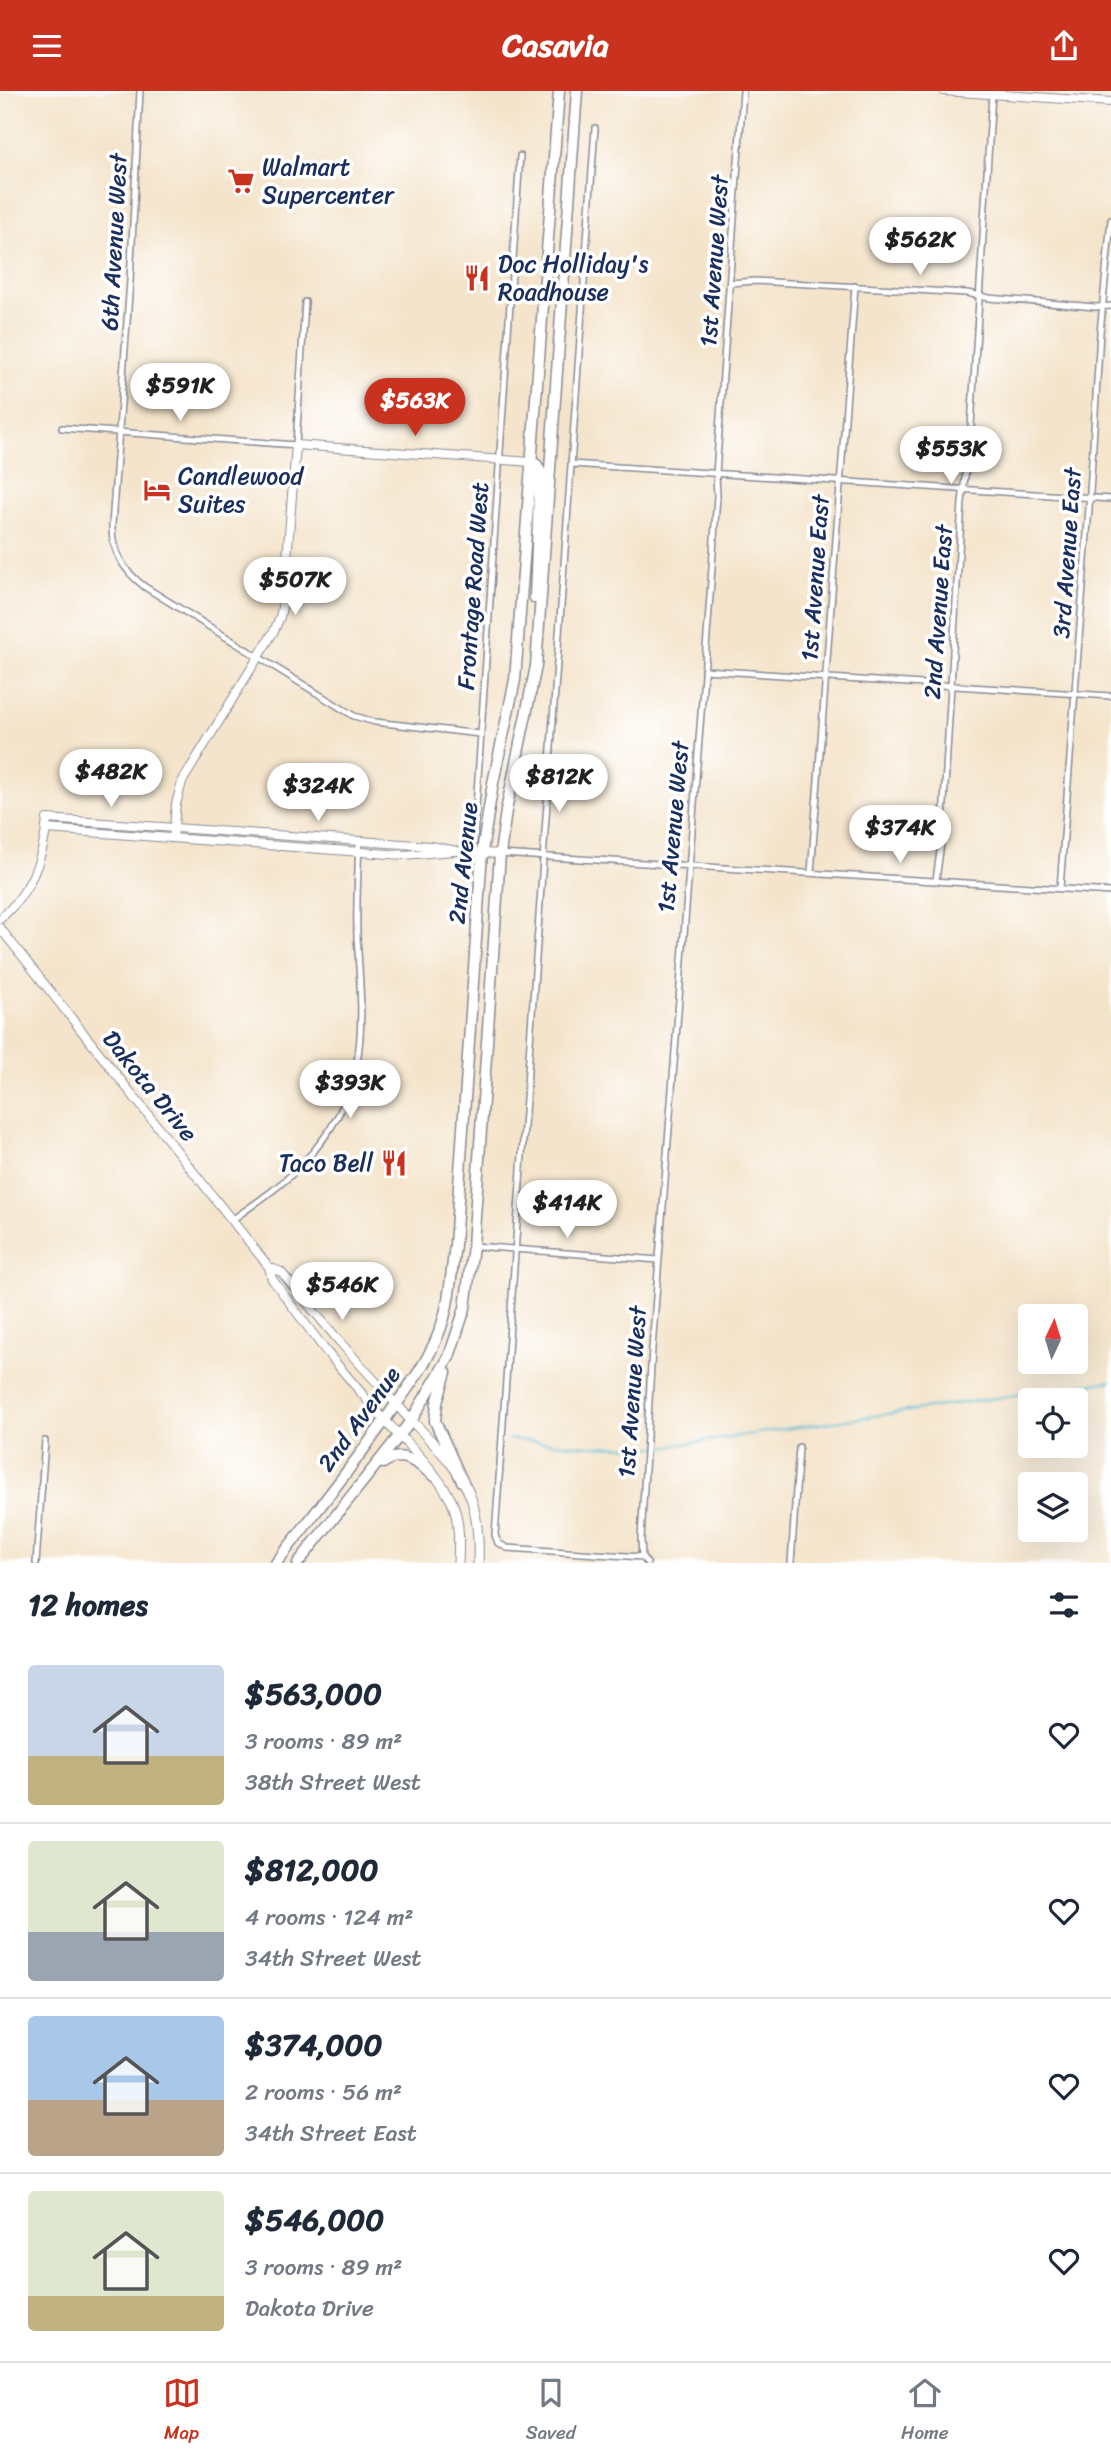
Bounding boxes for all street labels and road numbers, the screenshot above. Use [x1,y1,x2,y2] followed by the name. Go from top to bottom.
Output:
[88,151,140,332] street label: 6th Avenue West
[687,172,741,348] street label: 1st Avenue West
[1040,465,1094,640] street label: 3rd Avenue East
[445,481,501,691] street label: Frontage Road West
[788,492,842,663] street label: 1st Avenue East
[911,522,965,701] street label: 2nd Avenue East
[645,738,702,915] street label: 1st Avenue West
[436,800,490,926] street label: 2nd Avenue
[91,1021,209,1151] street label: Dakota Drive
[605,1303,659,1479] street label: 1st Avenue West
[306,1357,412,1481] street label: 2nd Avenue

